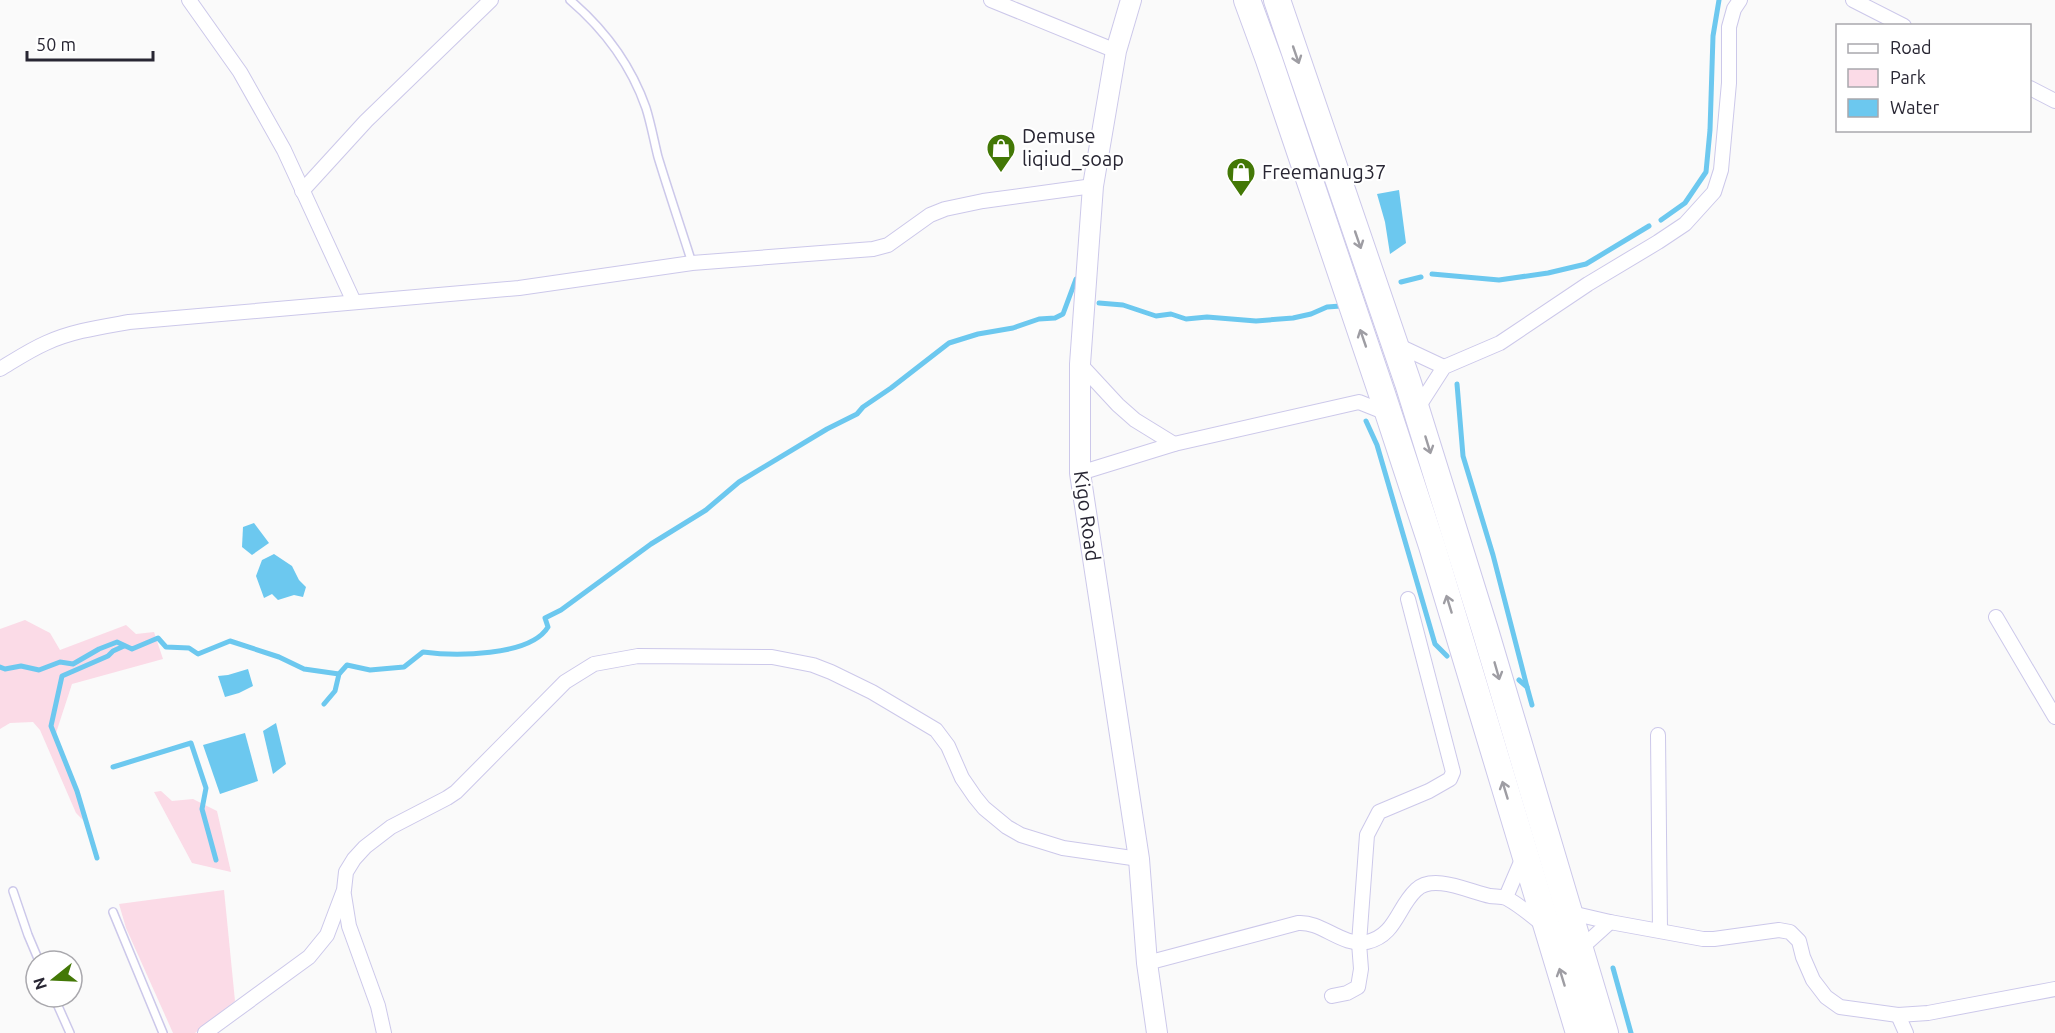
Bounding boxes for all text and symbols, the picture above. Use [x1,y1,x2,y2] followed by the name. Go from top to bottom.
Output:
[27,24,153,62] scale bar
[1836,24,2031,132] legend
[36,34,76,54] text: 50 m
[1890,37,1932,57] text: Road
[1291,45,1302,64] one-way arrow
[1890,67,1926,87] text: Park
[1890,97,1940,117] text: Water
[1022,124,1124,171] place label: Demuse liqiud_soap
[985,132,1017,174] shop icon: Demuse liqiud_soap
[1225,156,1257,198] shop icon: Freemanug37
[1262,160,1386,183] place label: Freemanug37
[1354,230,1365,249] one-way arrow
[1357,329,1368,348] one-way arrow
[1423,435,1434,454] one-way arrow
[1070,469,1105,563] street label: Kigo Road
[1443,595,1454,614] one-way arrow
[1492,661,1503,680] one-way arrow
[1499,781,1510,800] one-way arrow
[24,949,84,1009] north arrow
[1556,968,1567,987] one-way arrow
[29,975,50,992] text: N

